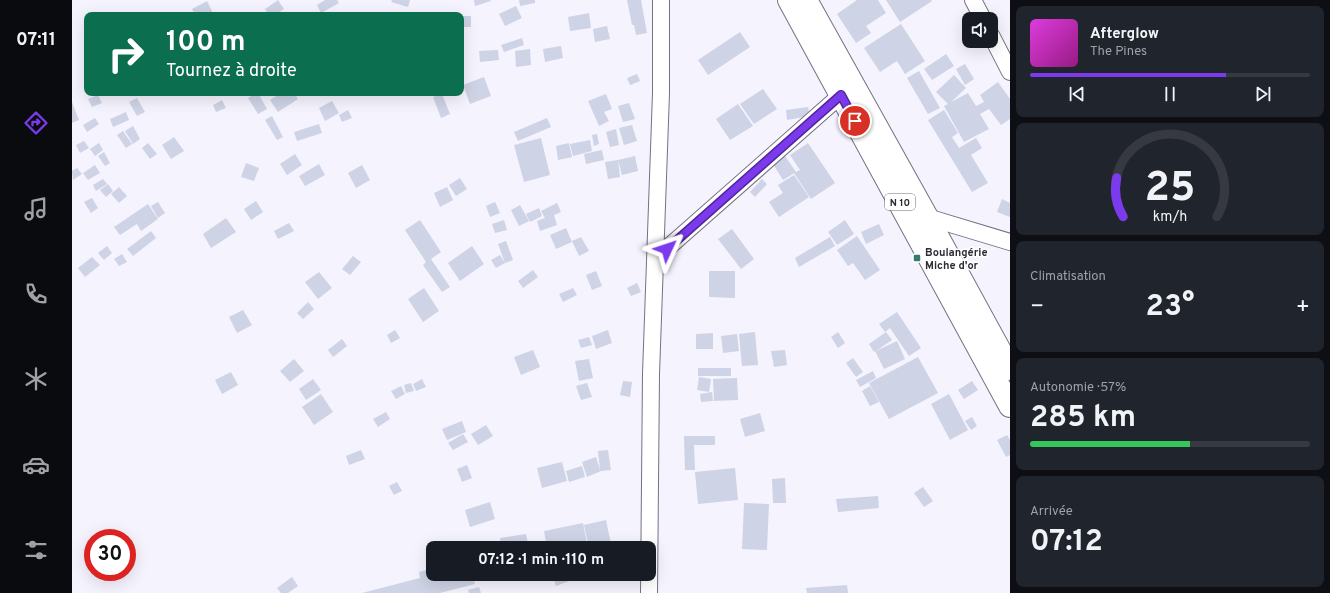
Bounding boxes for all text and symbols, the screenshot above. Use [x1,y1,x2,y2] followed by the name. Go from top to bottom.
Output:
[962,12,998,48] map controls
[962,12,998,48] button: sound
[166,25,246,61] text: 100 m
[1090,25,1159,44] text: Afterglow
[100,28,152,80] icon: right
[16,29,56,52] text: 07:11
[1090,44,1147,60] text: The Pines
[166,60,297,83] text: Tournez à droite
[1066,83,1088,105] icon: previous
[1159,83,1181,105] icon: pause
[1252,83,1274,105] icon: next
[838,104,872,138] pin
[22,109,50,137] icon: directions
[844,110,866,132] icon: arrive
[1145,163,1195,216] text: 25
[885,194,915,210] road number: N 10
[22,195,50,223] icon: music
[1153,208,1187,226] text: km/h
[646,228,688,270] position arrow
[925,246,988,273] place label: Boulangérie Miche d'or
[912,253,922,263] marker: Boulangérie Miche d'or
[1030,269,1106,285] text: Climatisation
[22,280,50,308] icon: phone
[1146,289,1194,326] text: 23°
[1030,294,1044,321] text: −
[1296,294,1310,321] text: +
[22,365,50,393] icon: climate
[1030,380,1126,396] text: Autonomie · 57%
[1030,400,1136,437] text: 285 km
[22,451,50,479] icon: car
[1030,504,1073,520] text: Arrivée
[1030,524,1103,561] text: 07:12
[84,529,136,581] speed limit sign: 30
[22,536,50,564] icon: filters
[478,551,604,570] text: 07:12 · 1 min · 110 m

